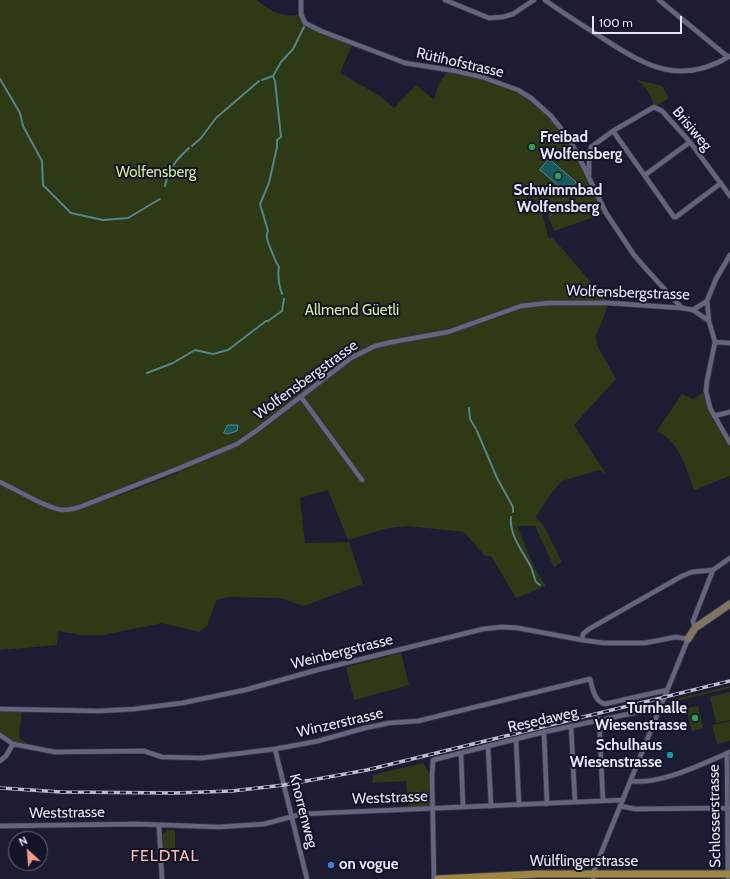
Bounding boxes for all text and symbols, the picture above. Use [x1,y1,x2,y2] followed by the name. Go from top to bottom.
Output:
[594,8,684,34] scale bar
[599,15,633,30] text: 100 m
[414,44,506,82] street label: Rütihofstrasse
[668,103,716,155] street label: Brisiweg
[540,129,622,164] place label: Freibad Wolfensberg
[527,142,537,152] marker: Freibad Wolfensberg
[116,164,196,182] park label: Wolfensberg
[553,171,563,181] marker: Schwimmbad Wolfensberg
[514,182,602,217] place label: Schwimmbad Wolfensberg
[566,282,690,304] street label: Wolfensbergstrasse
[305,302,399,320] park label: Allmend Güetli
[251,336,361,424] street label: Wolfensbergstrasse
[289,631,395,673] street label: Weinbergstrasse
[595,700,687,735] place label: Turnhalle Wiesenstrasse
[506,703,580,737] street label: Resedaweg
[295,704,385,742] street label: Winzerstrasse
[690,713,700,723] marker: Turnhalle Wiesenstrasse
[570,737,662,772] place label: Schulhaus Wiesenstrasse
[665,750,675,760] marker: Schulhaus Wiesenstrasse
[705,764,725,868] street label: Schlosserstrasse
[285,772,321,850] street label: Knorrenweg
[352,788,428,808] street label: Weststrasse
[29,803,105,823] street label: Weststrasse
[8,831,48,871] north arrow
[17,833,30,849] text: N
[131,846,199,866] district label: FELDTAL
[530,853,638,871] street label: Wülflingerstrasse
[339,856,399,874] place label: on vogue
[326,860,336,870] marker: on vogue

